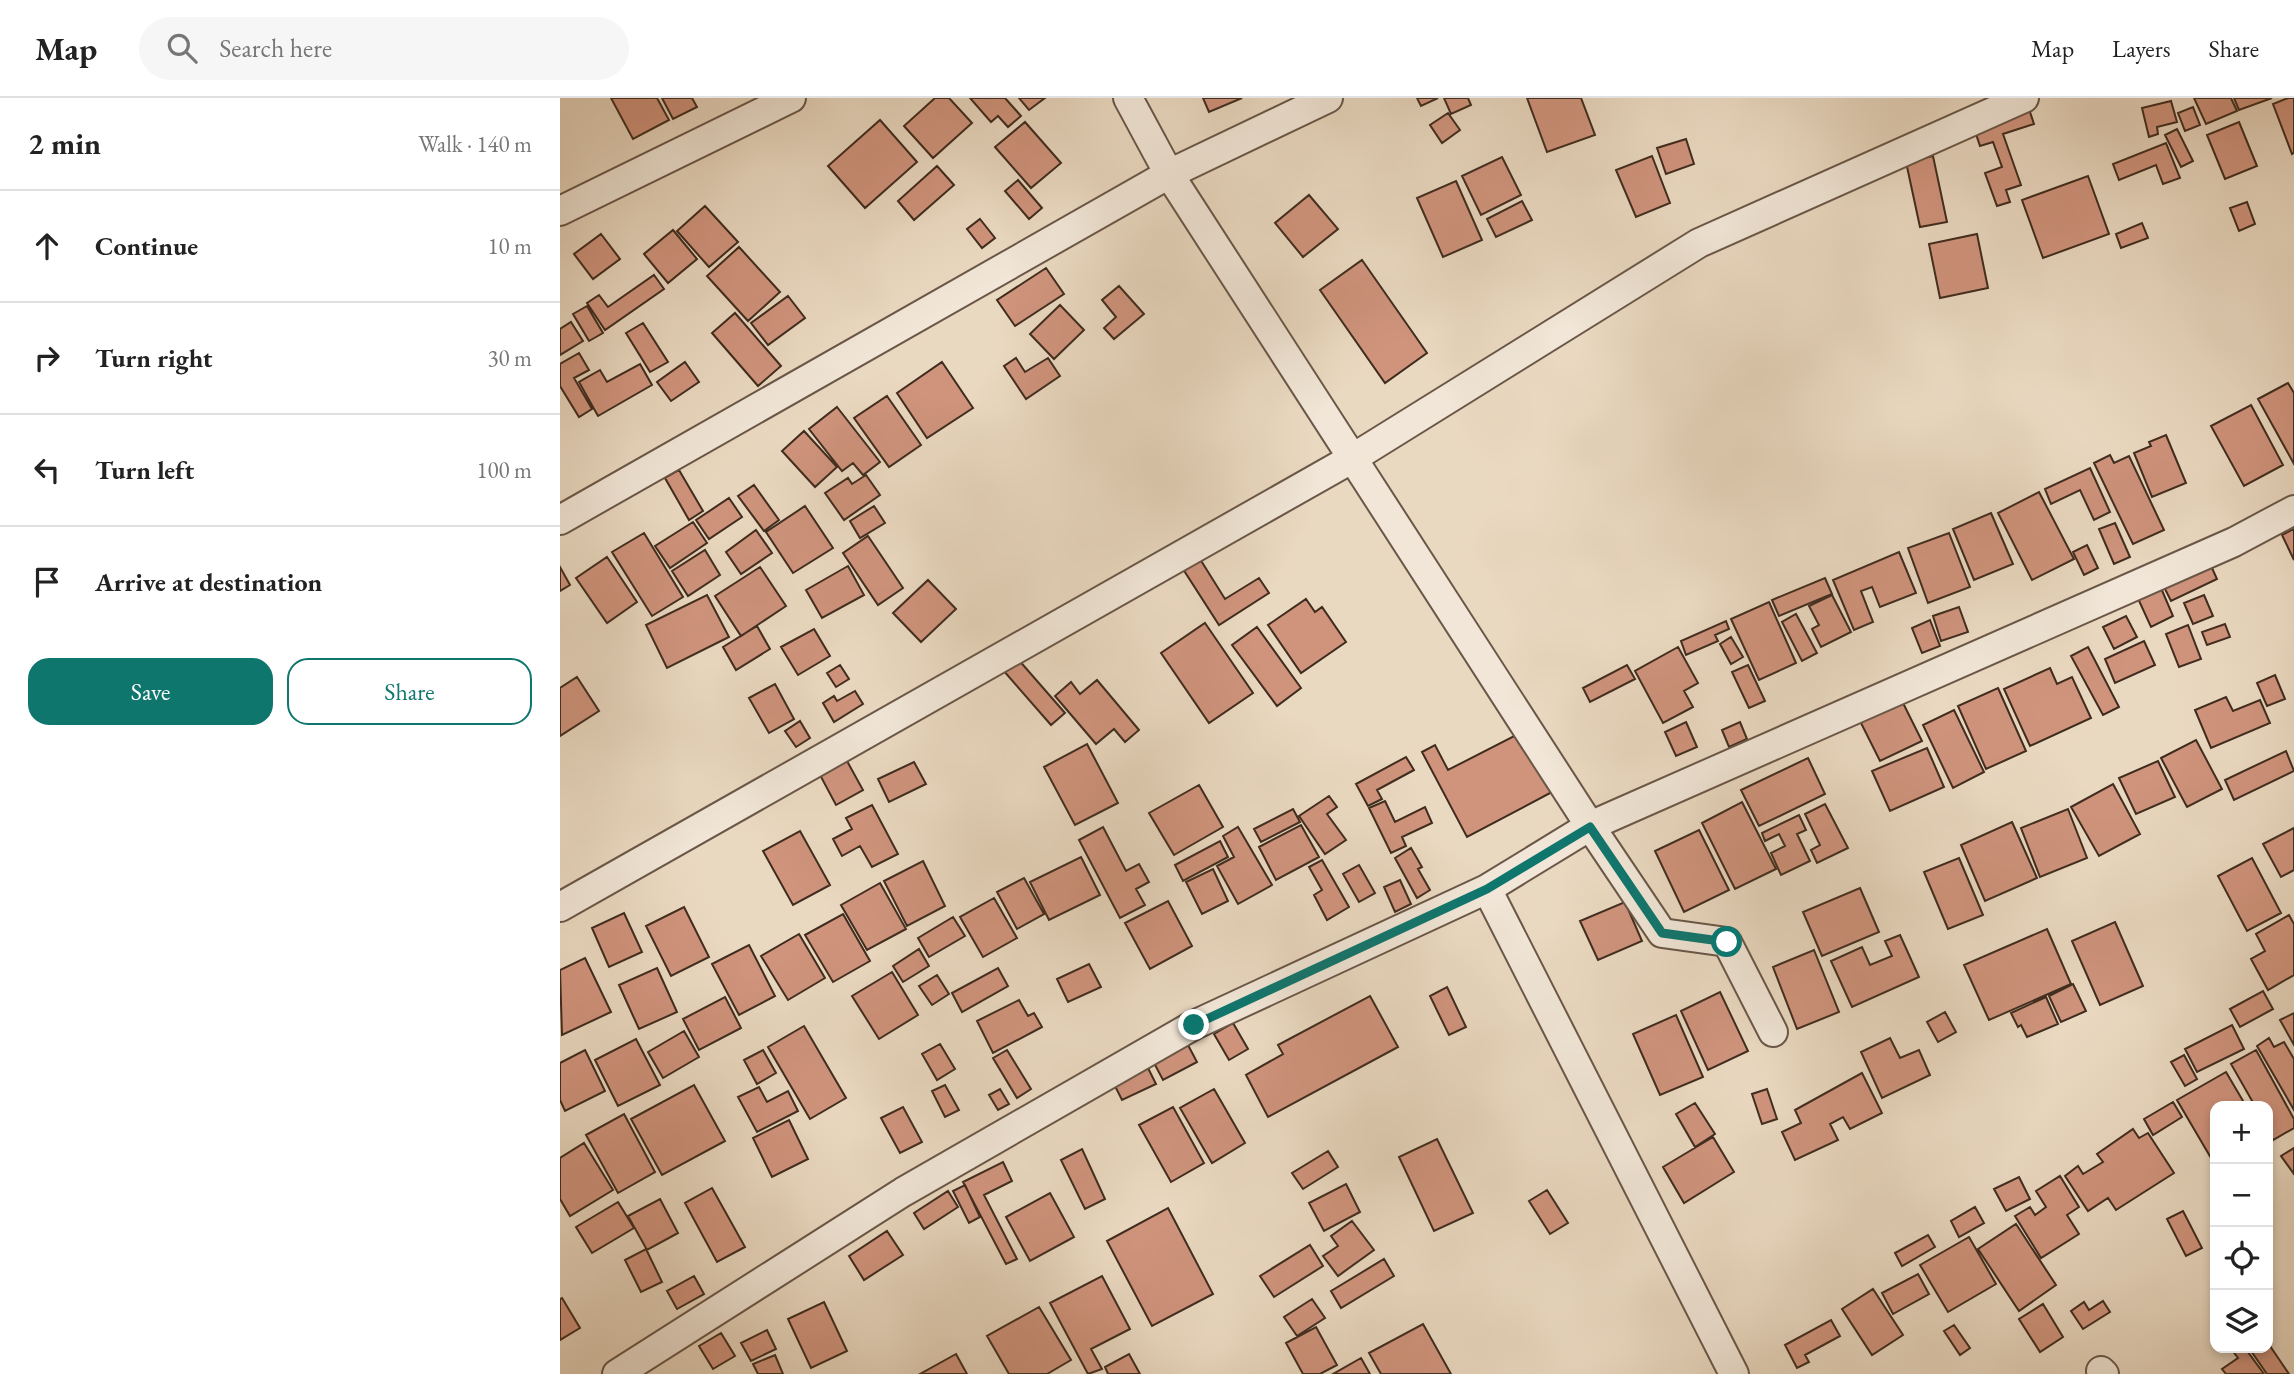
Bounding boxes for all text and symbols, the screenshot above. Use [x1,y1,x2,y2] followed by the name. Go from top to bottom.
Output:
[139,17,629,80] search box
[35,27,97,70] text: Map
[163,29,201,67] icon: search
[219,31,332,65] text: Search here
[2031,33,2074,64] text: Map
[2112,33,2171,64] text: Layers
[2209,33,2259,64] text: Share
[28,124,101,163] text: 2 min
[418,129,532,159] text: Walk · 140 m
[28,227,66,265] icon: ahead
[95,229,198,263] text: Continue
[487,231,532,261] text: 10 m
[28,339,66,377] icon: right
[95,341,213,375] text: Turn right
[487,343,532,373] text: 30 m
[28,451,66,489] icon: left
[95,453,194,487] text: Turn left
[476,455,532,485] text: 100 m
[28,563,66,601] icon: arrive
[95,565,322,599] text: Arrive at destination
[28,658,273,725] button: Save
[287,658,532,725] button: Share
[1711,926,1742,957] route start
[1178,1009,1209,1040] route end
[2210,1101,2273,1353] map controls
[2210,1101,2273,1164] button: +
[2210,1164,2273,1227] button: −
[2210,1227,2273,1290] button: locate
[2210,1290,2273,1353] button: layers

